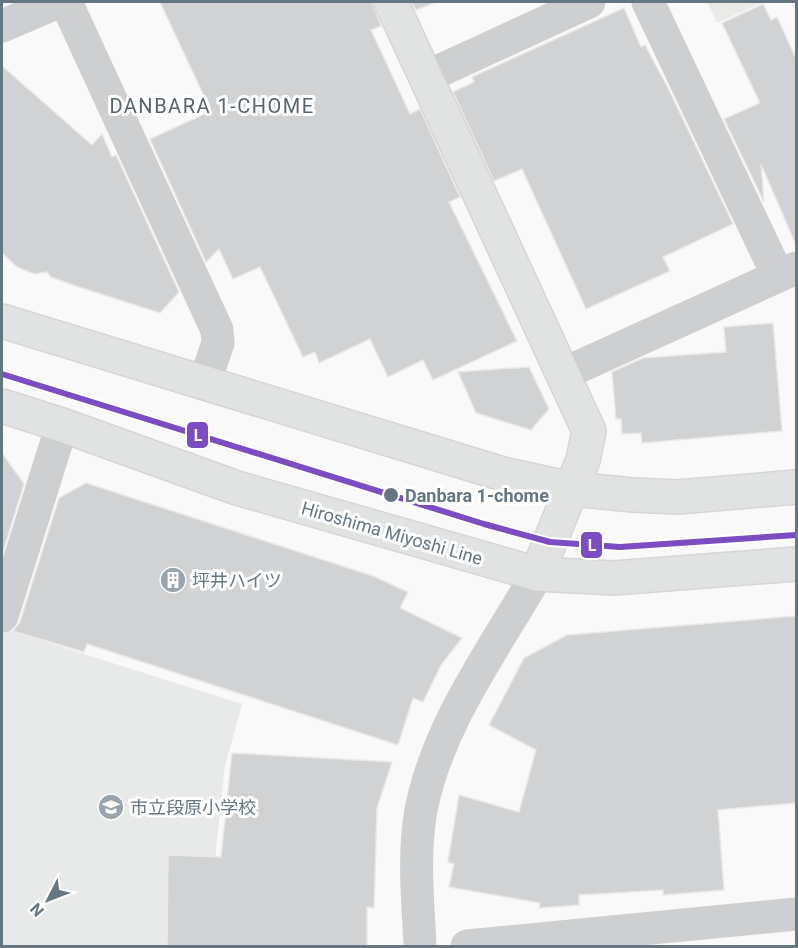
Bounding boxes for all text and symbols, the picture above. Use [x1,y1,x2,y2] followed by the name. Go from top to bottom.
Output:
[109,94,315,118] district label: DANBARA 1-CHOME
[186,421,209,449] line badge: L
[194,426,203,445] text: L
[405,485,549,506] place label: Danbara 1-chome
[382,486,400,504] marker: Danbara 1-chome
[299,497,485,569] street label: Hiroshima Miyoshi Line
[580,531,603,559] line badge: L
[588,536,597,555] text: L
[158,565,188,595] building icon: 坪井ハイツ
[192,570,282,591] place label: 坪井ハイツ
[96,792,126,822] school or university icon: 市立段原小学校
[130,797,256,818] place label: 市立段原小学校
[18,870,78,930] north arrow
[26,899,48,920] text: N

